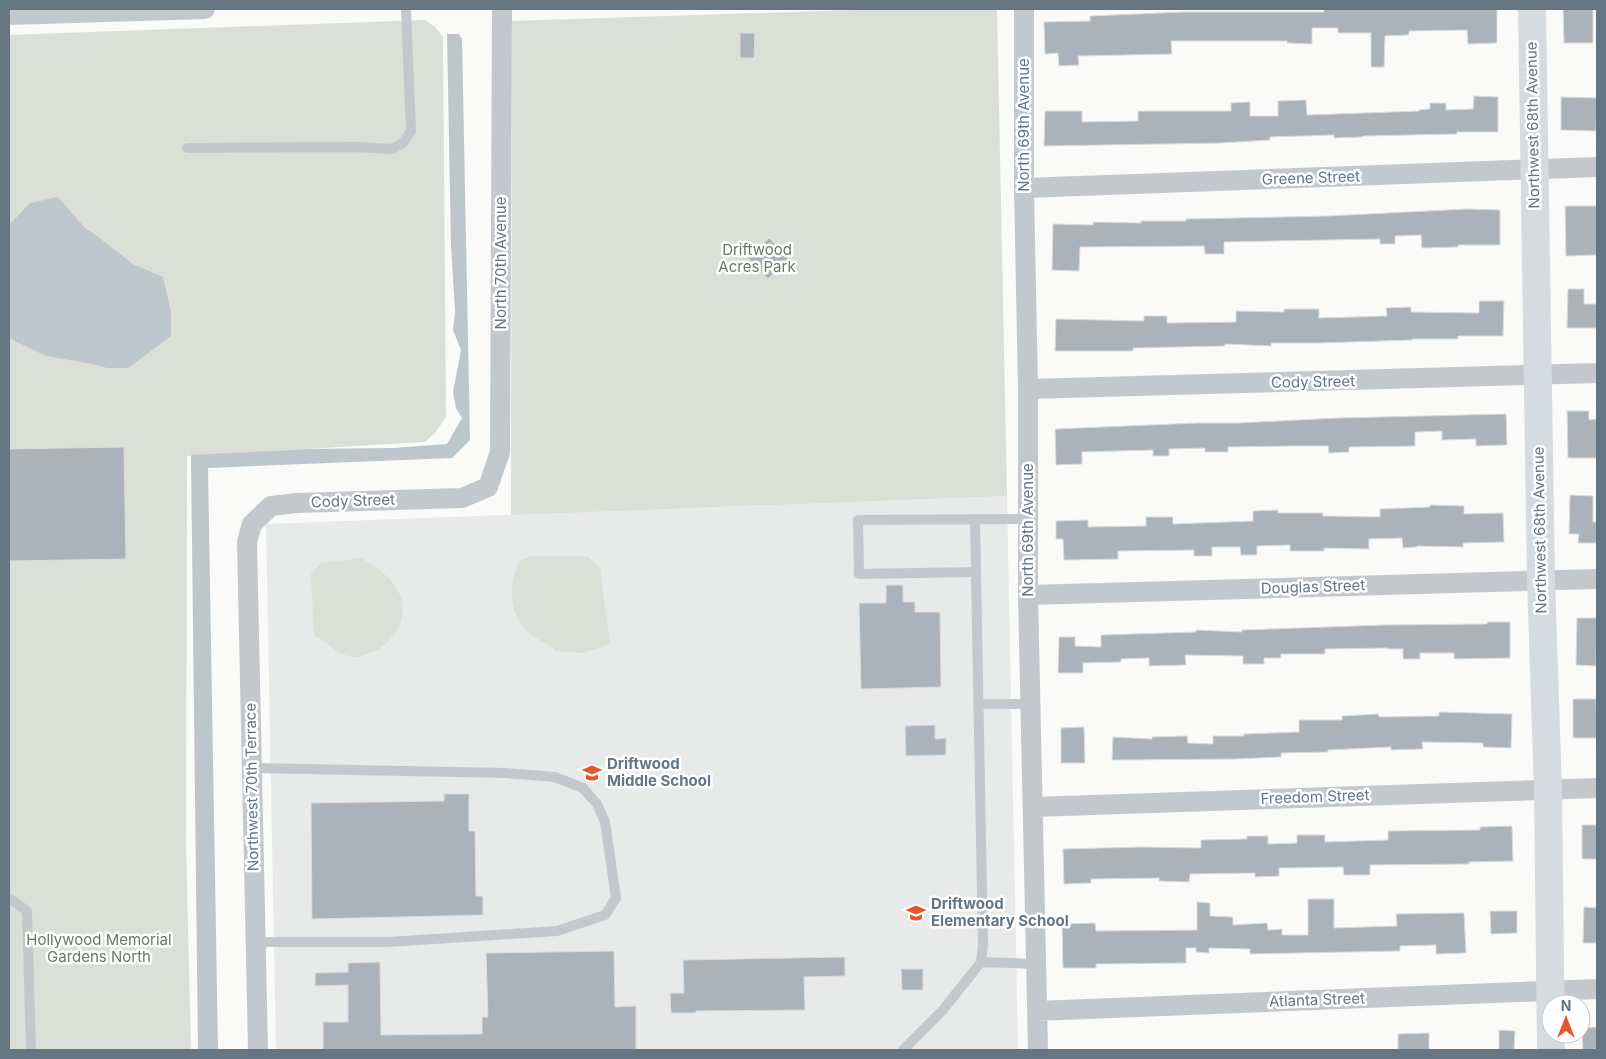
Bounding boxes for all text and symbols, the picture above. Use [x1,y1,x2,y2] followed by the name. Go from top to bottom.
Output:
[1522,41,1543,209] street label: Northwest 68th Avenue
[1014,58,1033,192] street label: North 69th Avenue
[1262,166,1360,189] street label: Greene Street
[491,197,510,329] street label: North 70th Avenue
[718,240,796,276] park label: Driftwood Acres Park
[1271,371,1355,392] street label: Cody Street
[1529,446,1550,614] street label: Northwest 68th Avenue
[1018,463,1037,597] street label: North 69th Avenue
[311,490,395,511] street label: Cody Street
[1260,575,1366,598] street label: Douglas Street
[241,703,262,871] street label: Northwest 70th Terrace
[607,754,711,790] place label: Driftwood Middle School
[581,762,603,784] school or university icon: Driftwood Middle School
[1260,785,1370,808] street label: Freedom Street
[931,894,1069,930] place label: Driftwood Elementary School
[905,902,927,924] school or university icon: Driftwood Elementary School
[26,930,172,966] park label: Hollywood Memorial Gardens North
[1269,988,1365,1011] street label: Atlanta Street
[1541,994,1591,1044] north arrow
[1561,997,1571,1014] text: N

